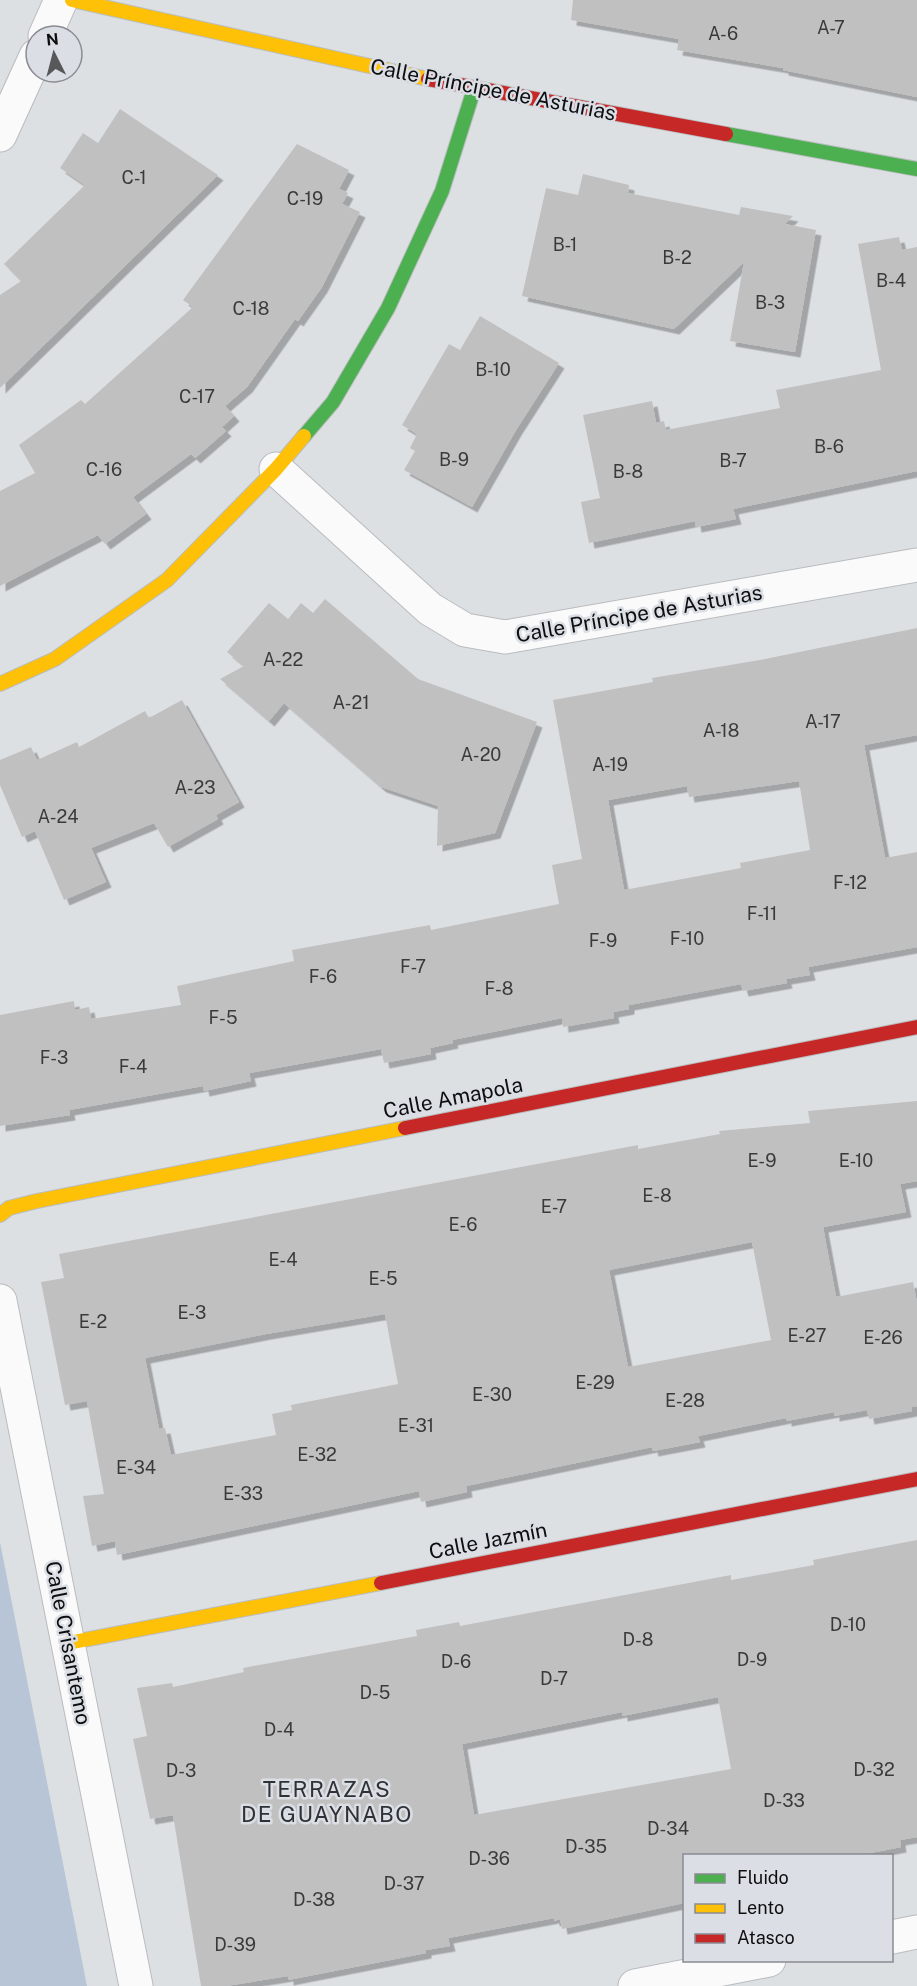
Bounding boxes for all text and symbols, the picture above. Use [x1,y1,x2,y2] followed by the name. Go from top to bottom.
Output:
[817,17,845,38] house number: A-7
[708,23,738,44] house number: A-6
[24,24,84,84] north arrow
[45,29,60,50] text: N
[368,53,618,126] street label: Calle Príncipe de Asturias
[121,167,147,188] house number: C-1
[287,188,323,209] house number: C-19
[553,234,577,255] house number: B-1
[662,247,692,268] house number: B-2
[876,270,906,291] house number: B-4
[755,292,785,313] house number: B-3
[233,298,269,319] house number: C-18
[475,359,511,380] house number: B-10
[179,386,215,407] house number: C-17
[814,436,844,457] house number: B-6
[439,449,469,470] house number: B-9
[719,450,747,471] house number: B-7
[86,459,122,480] house number: C-16
[613,461,643,482] house number: B-8
[514,580,764,647] street label: Calle Príncipe de Asturias
[263,649,303,670] house number: A-22
[332,692,370,713] house number: A-21
[805,711,841,732] house number: A-17
[703,720,739,741] house number: A-18
[461,744,501,765] house number: A-20
[592,754,628,775] house number: A-19
[174,777,216,798] house number: A-23
[37,806,79,827] house number: A-24
[833,872,867,893] house number: F-12
[747,903,777,924] house number: F-11
[670,928,704,949] house number: F-10
[589,930,617,951] house number: F-9
[400,956,426,977] house number: F-7
[309,966,337,987] house number: F-6
[484,978,514,999] house number: F-8
[209,1007,237,1028] house number: F-5
[40,1047,68,1068] house number: F-3
[119,1056,147,1077] house number: F-4
[381,1072,525,1123] street label: Calle Amapola
[748,1150,776,1171] house number: E-9
[839,1150,873,1171] house number: E-10
[642,1185,672,1206] house number: E-8
[541,1196,567,1217] house number: E-7
[449,1214,477,1235] house number: E-6
[269,1249,297,1270] house number: E-4
[368,1268,398,1289] house number: E-5
[178,1302,206,1323] house number: E-3
[79,1311,107,1332] house number: E-2
[787,1325,827,1346] house number: E-27
[863,1327,903,1348] house number: E-26
[575,1372,615,1393] house number: E-29
[472,1384,512,1405] house number: E-30
[665,1390,705,1411] house number: E-28
[398,1415,434,1436] house number: E-31
[297,1444,337,1465] house number: E-32
[116,1457,156,1478] house number: E-34
[223,1483,263,1504] house number: E-33
[427,1517,549,1564] street label: Calle Jazmín
[40,1559,97,1727] street label: Calle Crisantemo
[830,1614,866,1635] house number: D-10
[623,1629,653,1650] house number: D-8
[737,1649,767,1670] house number: D-9
[441,1651,471,1672] house number: D-6
[540,1668,568,1689] house number: D-7
[360,1682,390,1703] house number: D-5
[264,1719,294,1740] house number: D-4
[853,1759,895,1780] house number: D-32
[166,1760,196,1781] house number: D-3
[241,1776,413,1827] district label: TERRAZAS DE GUAYNABO
[763,1790,805,1811] house number: D-33
[647,1818,689,1839] house number: D-34
[565,1836,607,1857] house number: D-35
[468,1848,510,1869] house number: D-36
[683,1854,893,1962] legend
[737,1867,789,1888] text: Fluido
[383,1873,425,1894] house number: D-37
[293,1889,335,1910] house number: D-38
[737,1897,784,1918] text: Lento
[737,1927,795,1948] text: Atasco
[214,1934,256,1955] house number: D-39

